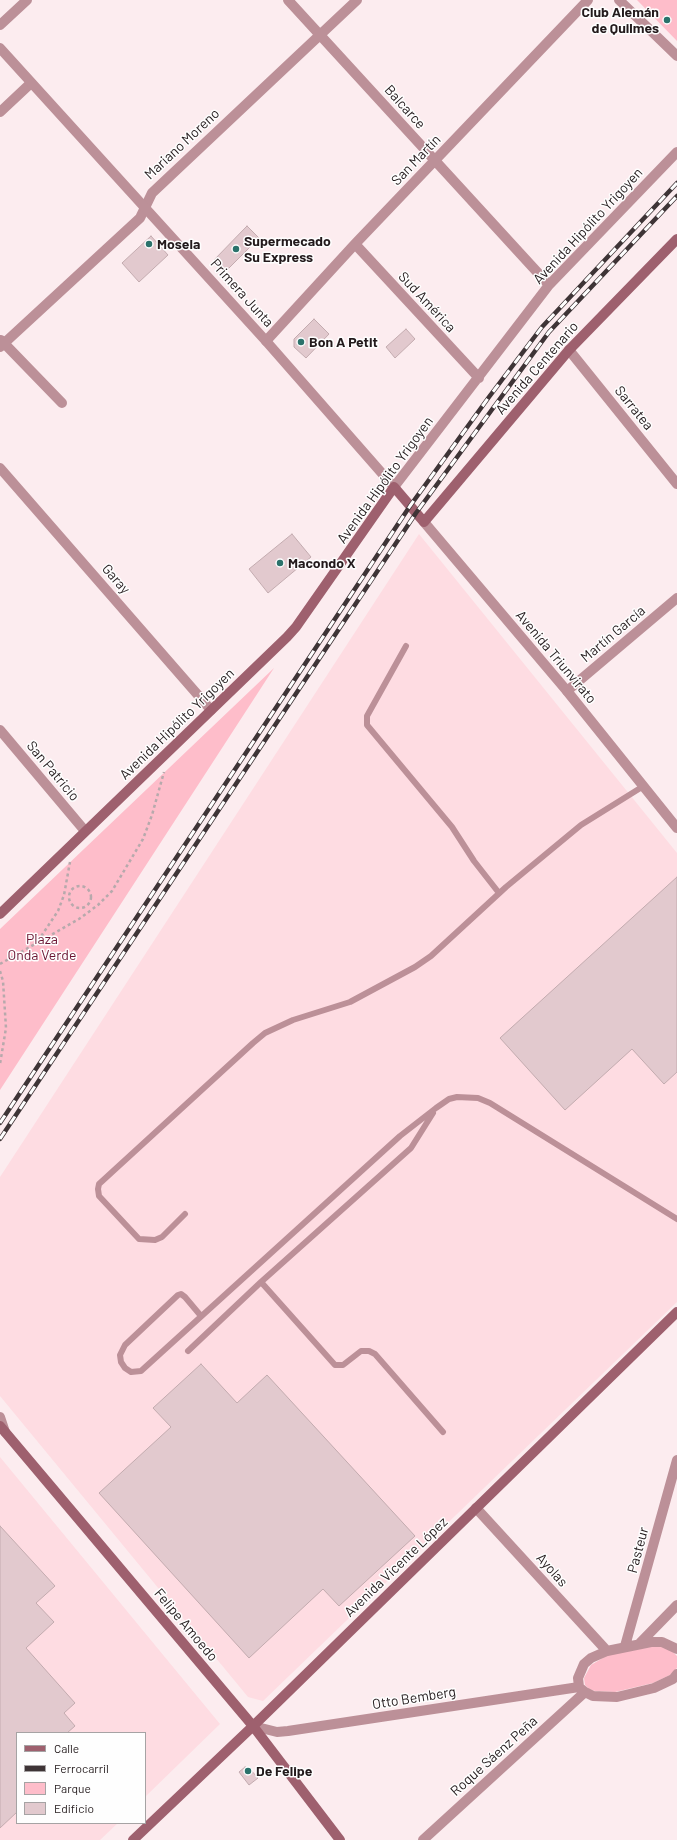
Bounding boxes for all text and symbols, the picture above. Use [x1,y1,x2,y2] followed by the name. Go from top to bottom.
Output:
[582,4,659,36] place label: Club Alemán de Quilmes
[662,15,672,25] marker: Club Alemán de Quilmes
[381,82,429,132] street label: Balcarce
[141,105,223,183] street label: Mariano Moreno
[388,131,444,189] street label: San Martín
[530,164,646,288] street label: Avenida Hipólito Yrigoyen
[244,233,331,266] place label: Supermecado Su Express
[157,236,200,252] place label: Mosela
[144,239,154,249] marker: Mosela
[231,244,241,254] marker: Supermecado Su Express
[207,255,277,331] street label: Primera Junta
[395,268,459,336] street label: Sud América
[492,318,582,418] street label: Avenida Centenario
[309,334,378,350] place label: Bon A Petit
[296,337,306,347] marker: Bon A Petit
[611,383,657,433] street label: Sarratea
[333,413,437,547] street label: Avenida Hipólito Yrigoyen
[288,555,356,571] place label: Macondo X
[275,558,285,568] marker: Macondo X
[98,561,134,597] street label: Garay
[577,602,649,666] street label: Martín García
[512,607,600,707] street label: Avenida Triunvirato
[116,665,238,783] street label: Avenida Hipólito Yrigoyen
[23,738,83,804] street label: San Patricio
[8,931,76,964] park label: Plaza Onda Verde
[341,1513,451,1621] street label: Avenida Vicente López
[624,1525,652,1575] street label: Pasteur
[533,1550,571,1590] street label: Ayolas
[151,1585,221,1665] street label: Felipe Amoedo
[371,1683,457,1713] street label: Otto Bemberg
[447,1713,541,1799] street label: Roque Sáenz Peña
[16,1732,146,1824] legend
[54,1741,79,1755] text: Calle
[54,1761,109,1775] text: Ferrocarril
[256,1763,312,1779] place label: De Felipe
[243,1766,253,1776] marker: De Felipe
[54,1781,91,1795] text: Parque
[54,1801,94,1815] text: Edificio

